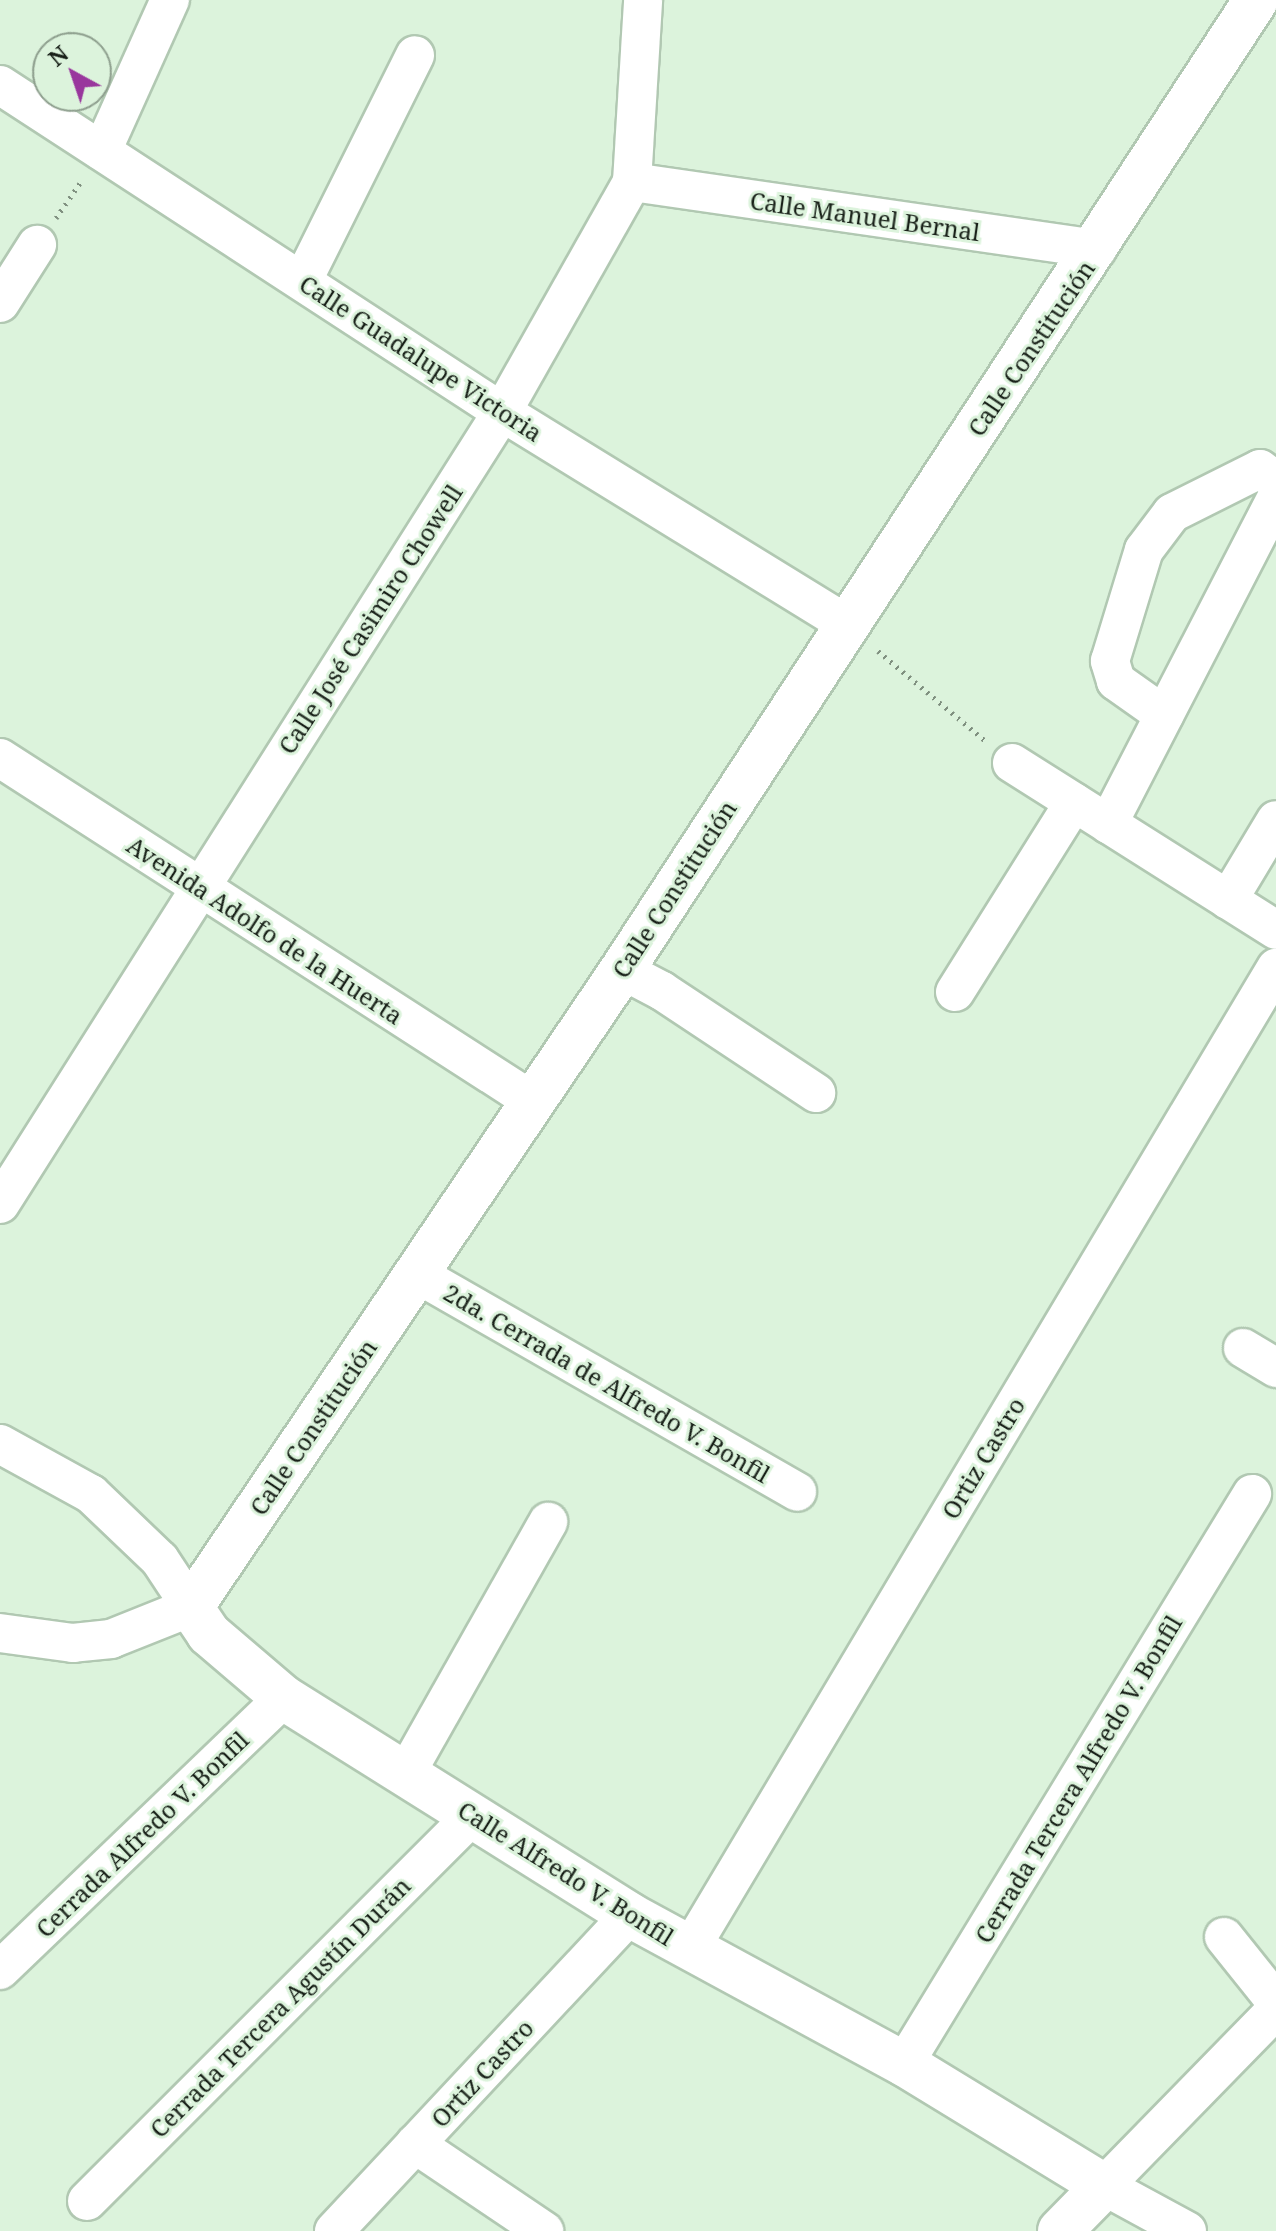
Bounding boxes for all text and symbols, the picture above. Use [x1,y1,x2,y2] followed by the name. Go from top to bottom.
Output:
[32,32,112,112] north arrow
[42,38,74,72] text: N
[748,186,982,246] street label: Calle Manuel Bernal
[962,255,1100,441] street label: Calle Constitución
[294,269,548,447] street label: Calle Guadalupe Victoria
[272,479,468,759] street label: Calle José Casimiro Chowell
[606,795,742,983] street label: Calle Constitución
[122,830,408,1030] street label: Avenida Adolfo de la Huerta
[439,1278,775,1488] street label: 2da. Cerrada de Alfredo V. Bonfil
[244,1334,382,1520] street label: Calle Constitución
[936,1392,1030,1524] street label: Ortiz Castro
[969,1610,1187,1948] street label: Cerrada Tercera Alfredo V. Bonfil
[30,1725,254,1943] street label: Cerrada Alfredo V. Bonfil
[453,1795,679,1951] street label: Calle Alfredo V. Bonfil
[144,1871,416,2143] street label: Cerrada Tercera Agustín Durán
[425,2013,539,2133] street label: Ortiz Castro

